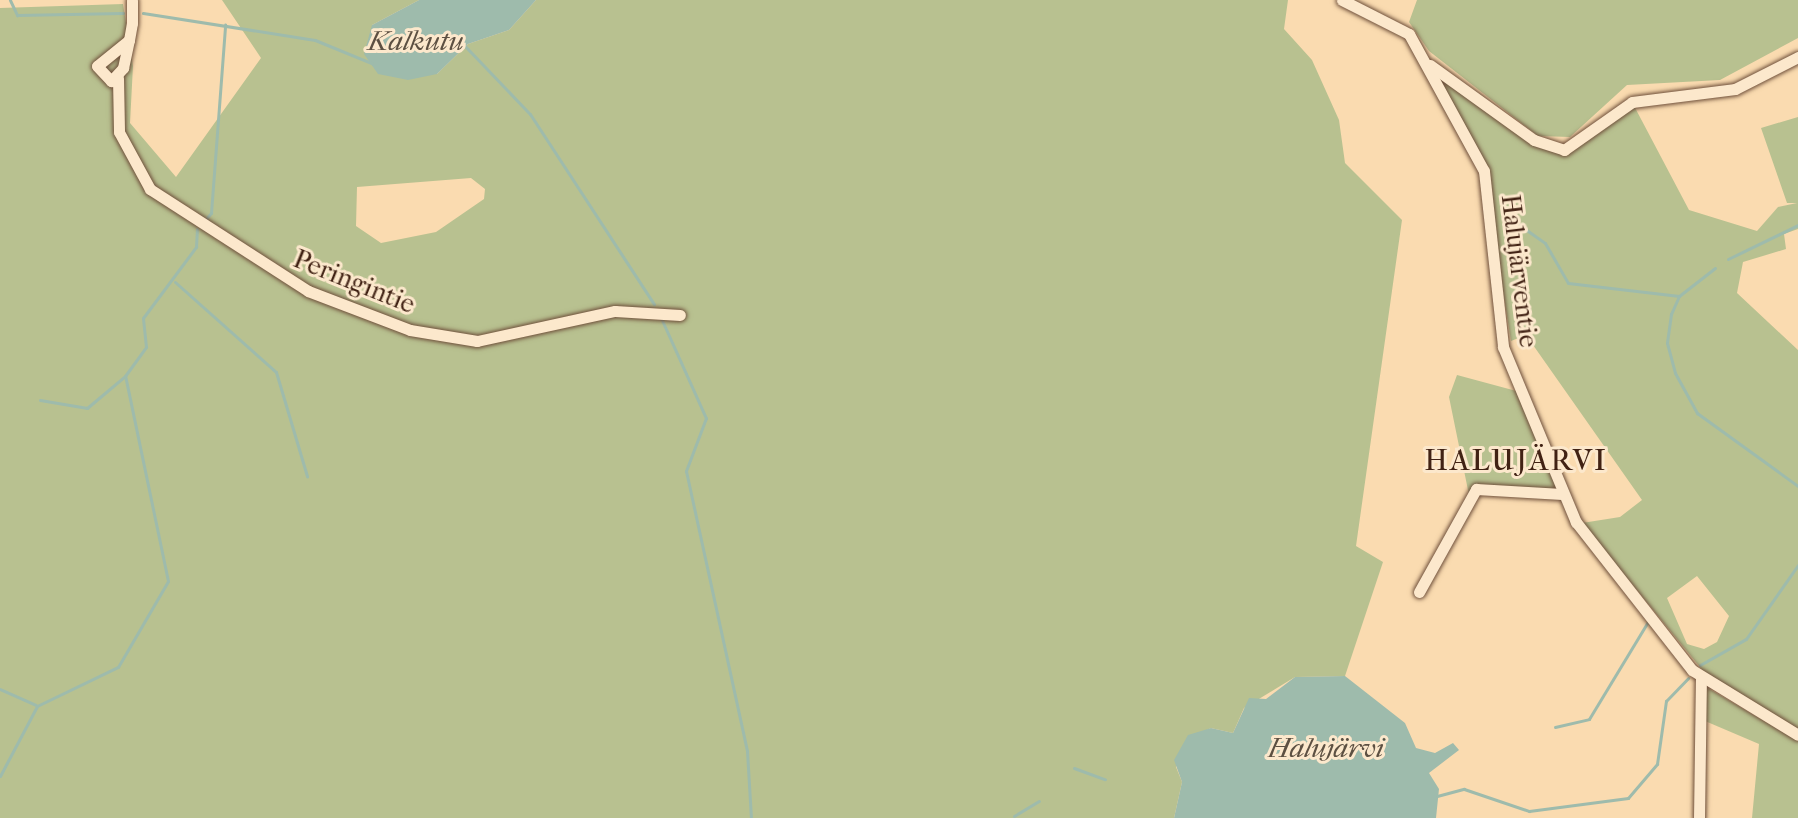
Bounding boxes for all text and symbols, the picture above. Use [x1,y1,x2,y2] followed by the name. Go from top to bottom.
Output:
[368,24,464,58] water label: Kalkutu
[1494,193,1544,349] street label: Halujärventie
[289,244,419,320] street label: Peringintie
[1424,443,1608,479] district label: HALUJÄRVI
[1268,731,1384,765] water label: Halujärvi

